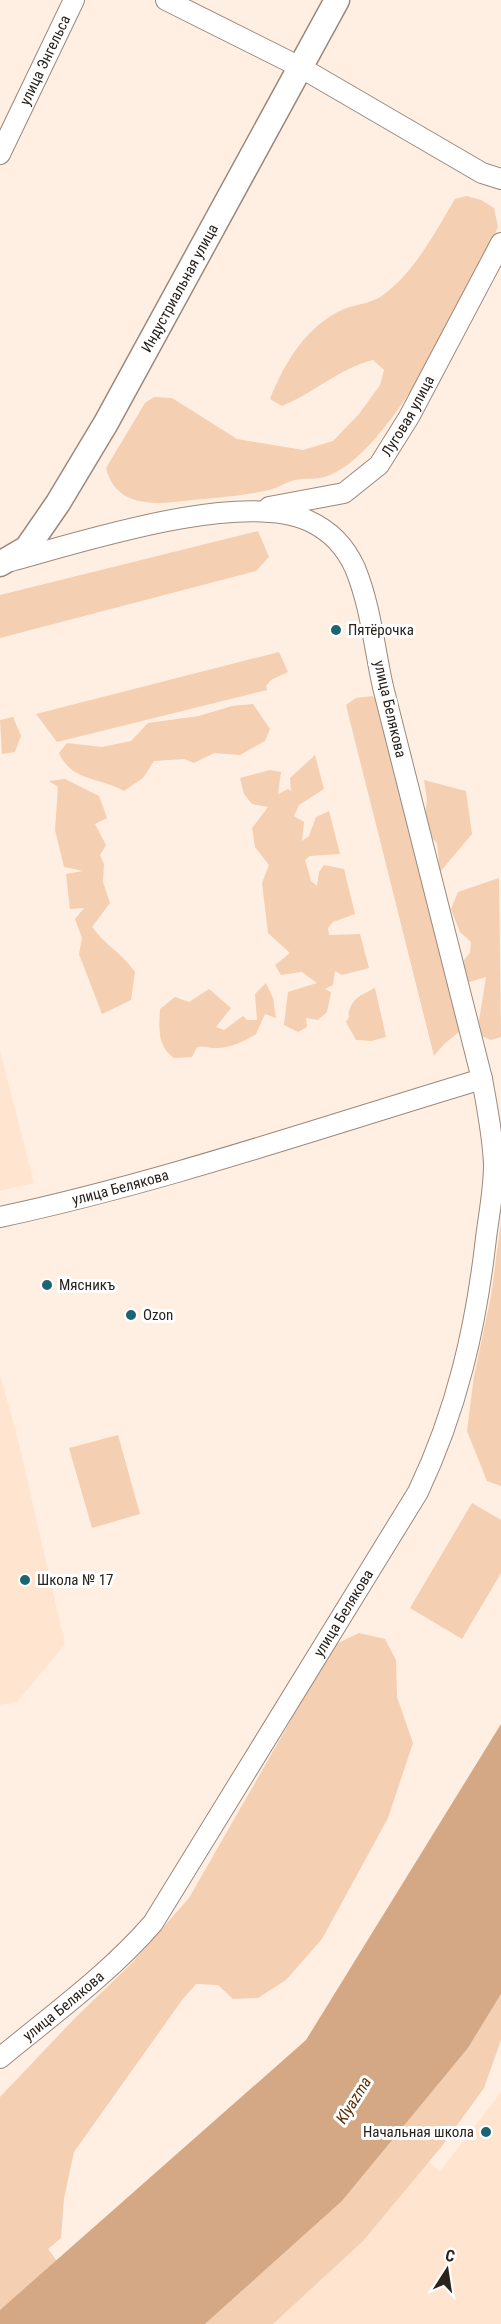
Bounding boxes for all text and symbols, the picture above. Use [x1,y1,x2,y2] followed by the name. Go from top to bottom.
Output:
[16,12,74,108] street label: улица Энгельса
[137,221,222,355] street label: Индустриальная улица
[378,373,438,460] street label: Луговая улица
[348,621,414,639] place label: Пятёрочка
[329,623,343,637] marker: Пятёрочка
[370,659,410,759] street label: улица Белякова
[70,1166,171,1209] street label: улица Белякова
[59,1276,115,1294] place label: Мясникъ
[40,1278,54,1292] marker: Мясникъ
[143,1306,173,1324] place label: Ozon
[124,1308,138,1322] marker: Ozon
[310,1566,377,1660] street label: улица Белякова
[37,1571,114,1589] place label: Школа № 17
[18,1573,32,1587] marker: Школа № 17
[19,1968,108,2045] street label: улица Белякова
[332,2073,375,2127] water label: Klyazma
[363,2123,474,2141] place label: Начальная школа
[479,2125,493,2139] marker: Начальная школа
[417,2240,477,2300] north arrow
[444,2246,456,2266] text: С

